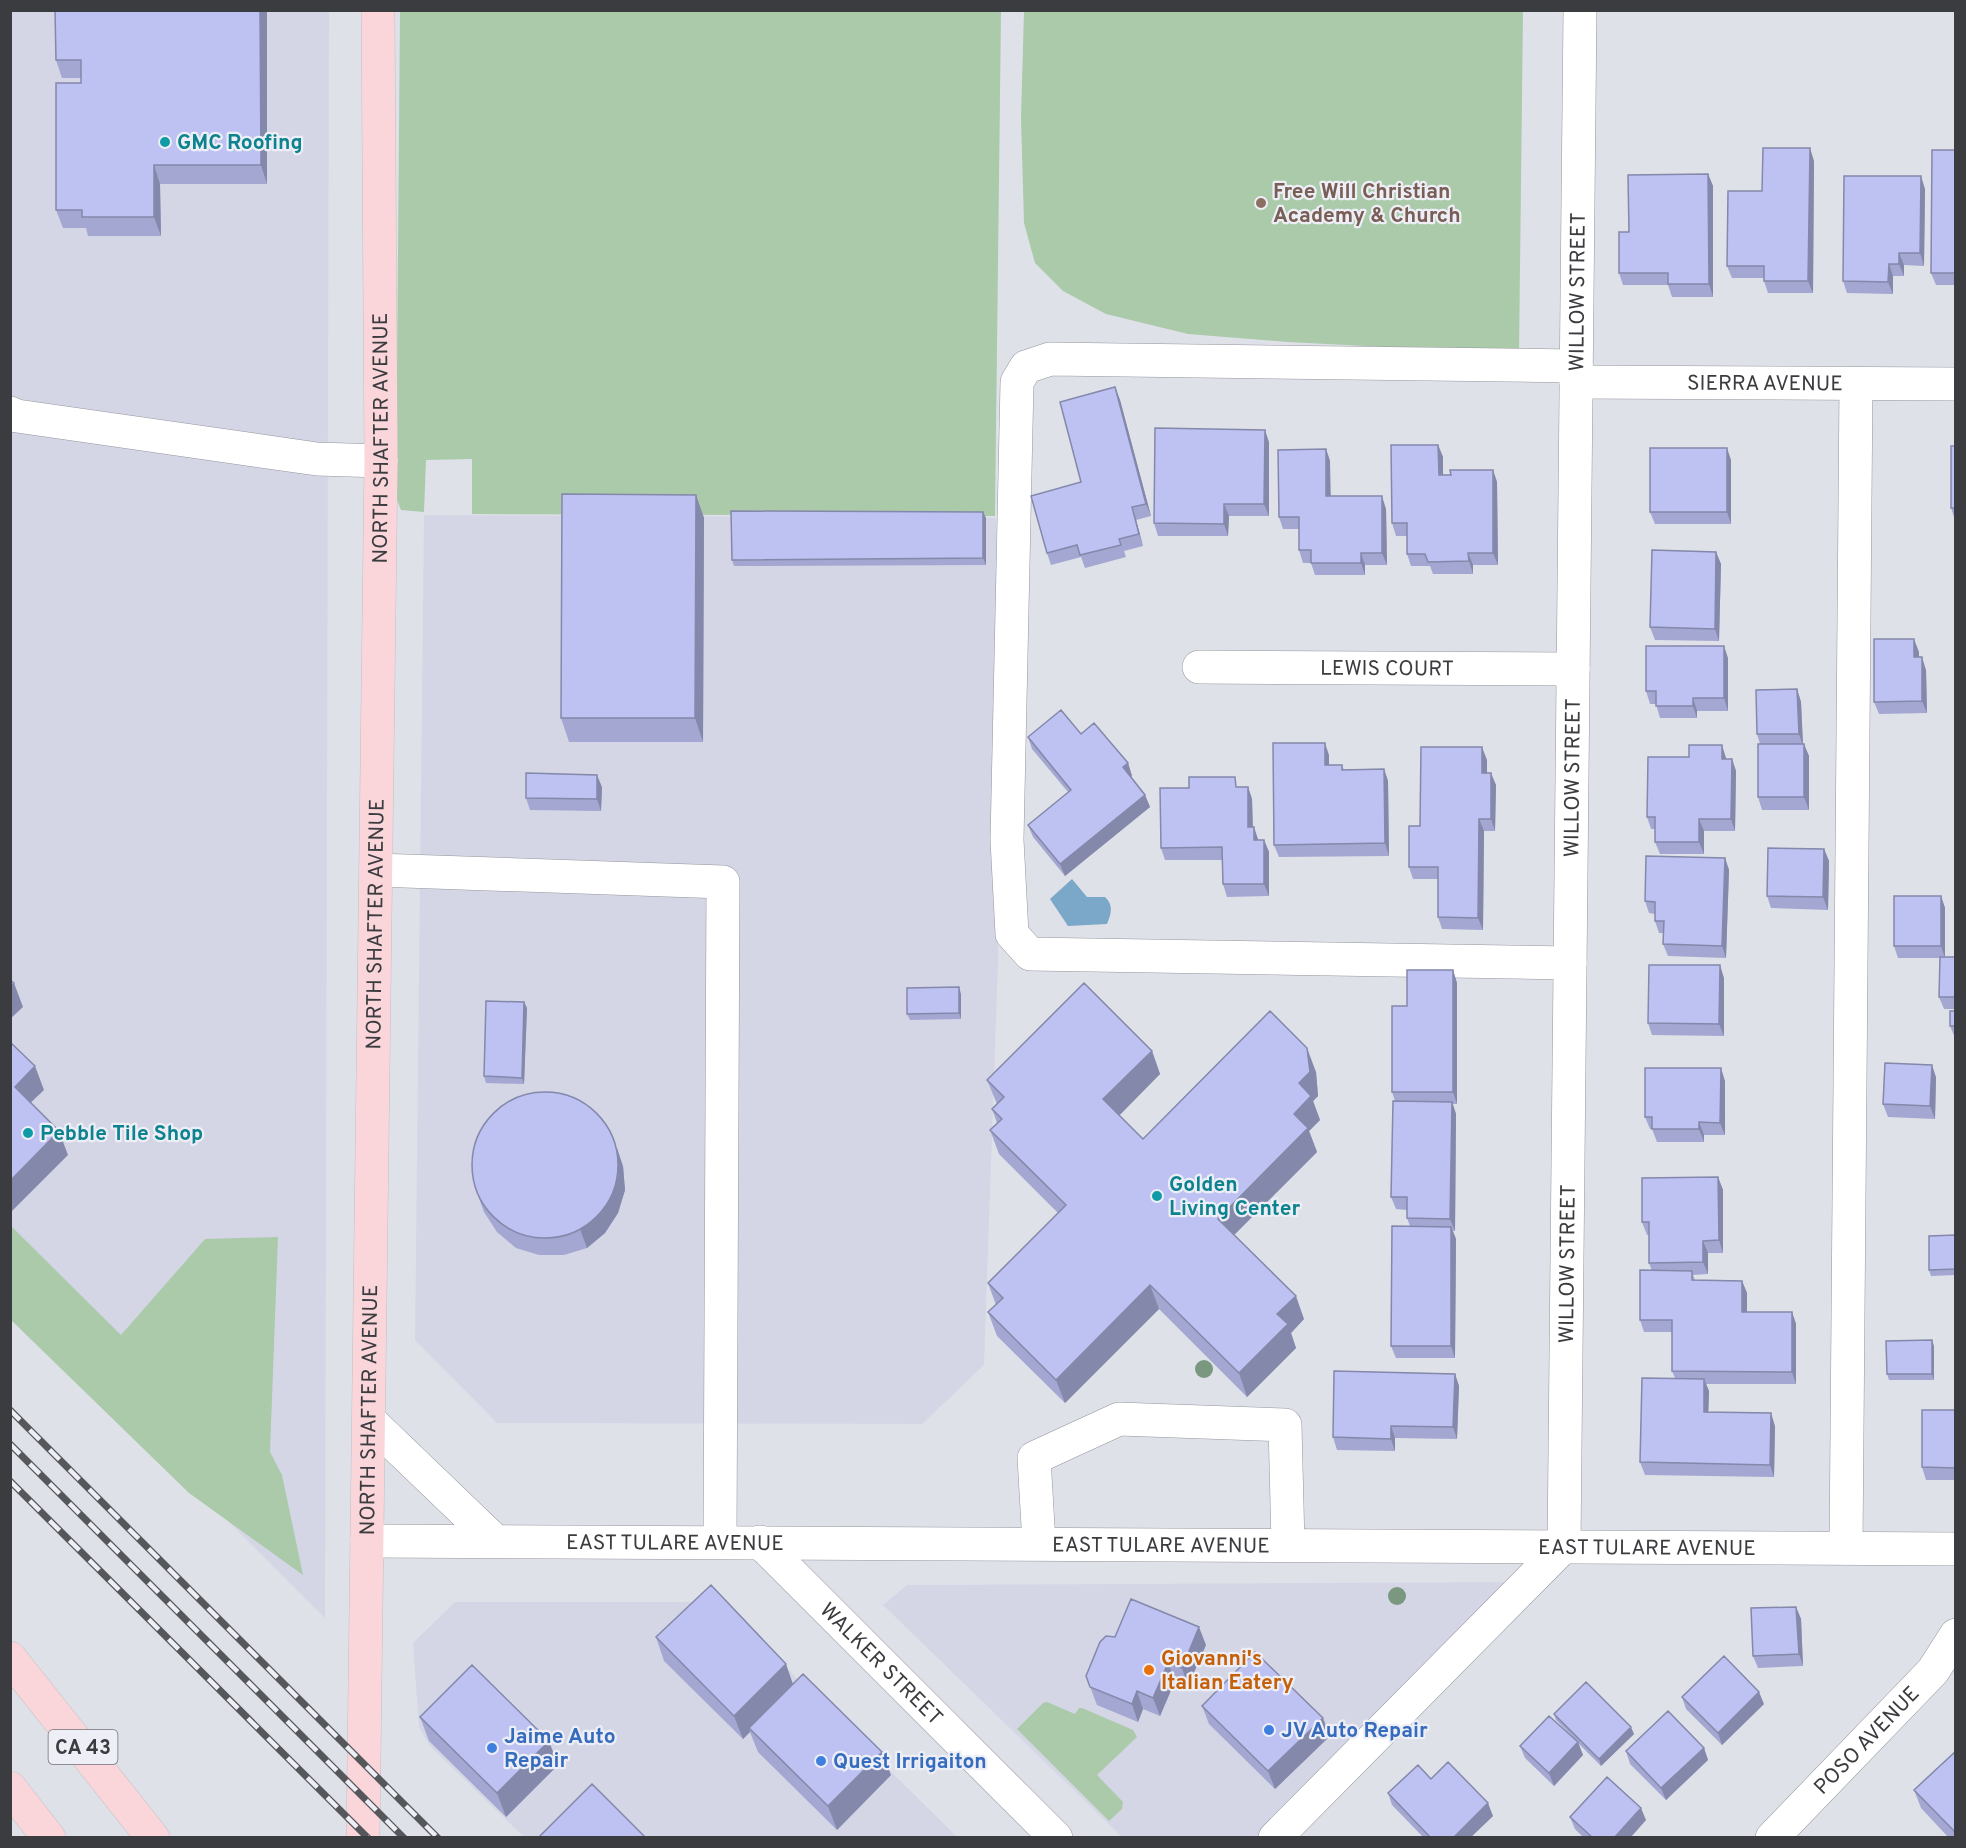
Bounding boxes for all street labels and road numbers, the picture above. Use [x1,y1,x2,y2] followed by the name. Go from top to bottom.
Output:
[1564,212,1593,372] street label: WILLOW STREET
[368,313,396,564] street label: NORTH SHAFTER AVENUE
[1687,371,1843,398] street label: SIERRA AVENUE
[1320,656,1454,683] street label: LEWIS COURT
[1559,698,1588,858] street label: WILLOW STREET
[361,798,392,1050] street label: NORTH SHAFTER AVENUE
[1554,1184,1583,1344] street label: WILLOW STREET
[355,1284,385,1536] street label: NORTH SHAFTER AVENUE
[566,1530,784,1558] street label: EAST TULARE AVENUE
[1052,1532,1270,1561] street label: EAST TULARE AVENUE
[1538,1535,1756,1563] street label: EAST TULARE AVENUE
[813,1597,948,1732] street label: WALKER STREET
[1809,1681,1926,1801] street label: POSO AVENUE
[48,1730,118,1764] road number: CA 43

